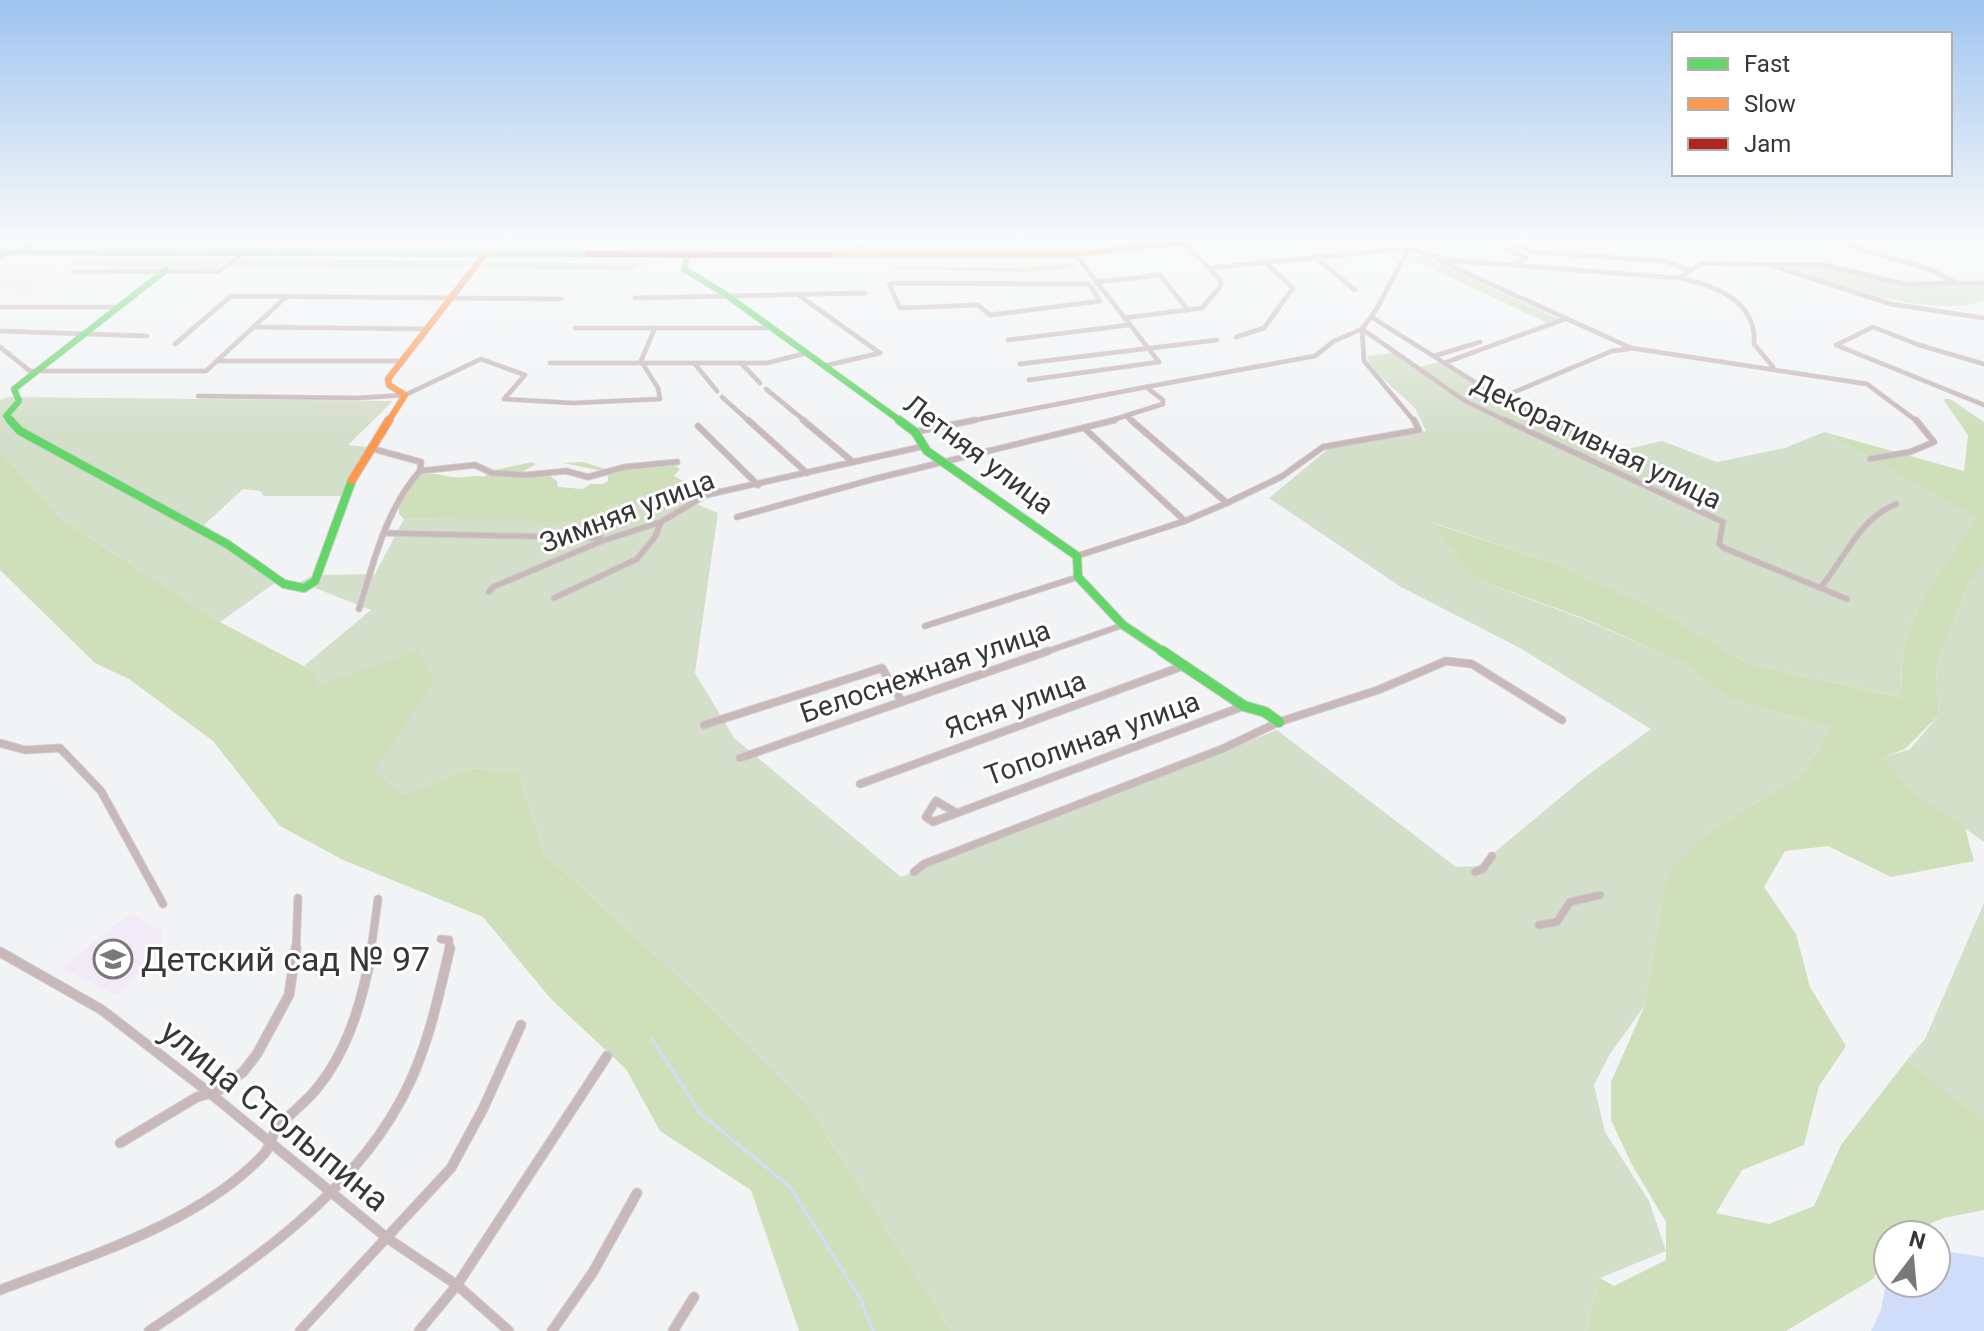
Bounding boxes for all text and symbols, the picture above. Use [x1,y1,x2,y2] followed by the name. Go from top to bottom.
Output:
[1672,32,1952,176] legend
[1744,50,1790,78] text: Fast
[1744,90,1796,118] text: Slow
[1744,130,1791,158] text: Jam
[1467,367,1727,516] street label: Декоративная улица
[897,387,1060,521] street label: Летняя улица
[535,463,719,560] street label: Зимняя улица
[796,613,1055,730] street label: Белоснежная улица
[940,664,1090,745] street label: Ясня улица
[980,684,1204,793] street label: Тополиная улица
[92,938,134,980] school or university icon: Детский сад № 97
[141,939,430,979] place label: Детский сад № 97
[153,1011,397,1219] street label: улица Столыпина
[1872,1219,1952,1299] north arrow
[1906,1226,1928,1254] text: N

